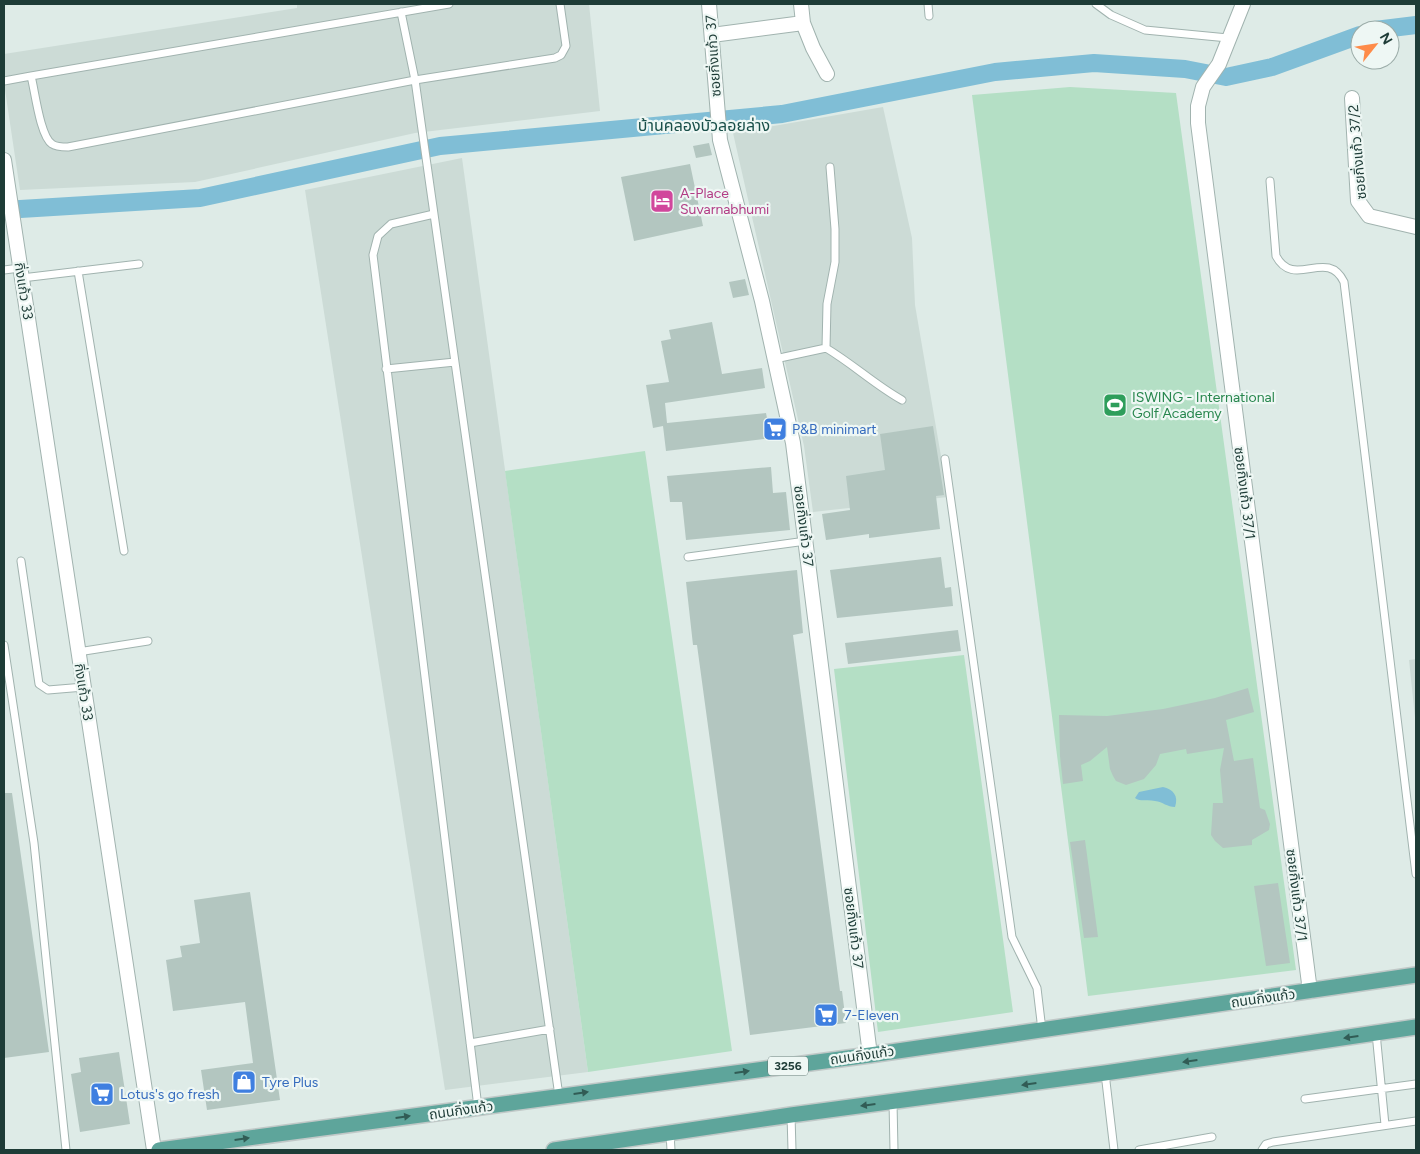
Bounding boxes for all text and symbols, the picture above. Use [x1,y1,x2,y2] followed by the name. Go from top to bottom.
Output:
[701,14,725,97] street label: ซอยกิ่งแก้ว 37
[1350,20,1400,70] north arrow
[1376,30,1396,48] text: N
[1344,104,1370,200] street label: ซอยกิ่งแก้ว 37/2
[638,116,770,135] district label: บ้านคลองบัวลอยล่าง
[680,185,769,218] place label: A-Place Suvarnabhumi
[649,188,675,214] hotel icon: A-Place Suvarnabhumi
[11,261,38,321] street label: กิ่งแก้ว 33
[1132,389,1275,422] place label: ISWING - International Golf Academy
[1102,392,1128,418] sports icon: ISWING - International Golf Academy
[762,416,788,442] supermarket icon: P&B minimart
[792,421,876,438] place label: P&B minimart
[1230,446,1260,540] street label: ซอยกิ่งแก้ว 37/1
[790,484,818,568] street label: ซอยกิ่งแก้ว 37
[71,662,98,722] street label: กิ่งแก้ว 33
[1282,848,1312,942] street label: ซอยกิ่งแก้ว 37/1
[840,886,868,970] street label: ซอยกิ่งแก้ว 37
[1230,984,1296,1011] street label: ถนนกิ่งแก้ว
[813,1002,839,1028] supermarket icon: 7-Eleven
[844,1007,899,1024] place label: 7-Eleven
[1342,1033,1358,1041] one-way arrow
[829,1041,895,1068] street label: ถนนกิ่งแก้ว
[768,1056,808,1076] road number: 3256
[1182,1057,1198,1065] one-way arrow
[735,1068,751,1076] one-way arrow
[231,1069,257,1095] shop icon: Tyre Plus
[262,1074,318,1091] place label: Tyre Plus
[1021,1080,1037,1088] one-way arrow
[89,1081,115,1107] supermarket icon: Lotus's go fresh
[120,1086,220,1103] place label: Lotus's go fresh
[574,1089,590,1097] one-way arrow
[428,1096,494,1123] street label: ถนนกิ่งแก้ว
[860,1101,876,1109] one-way arrow
[395,1113,411,1121] one-way arrow
[234,1135,250,1143] one-way arrow

